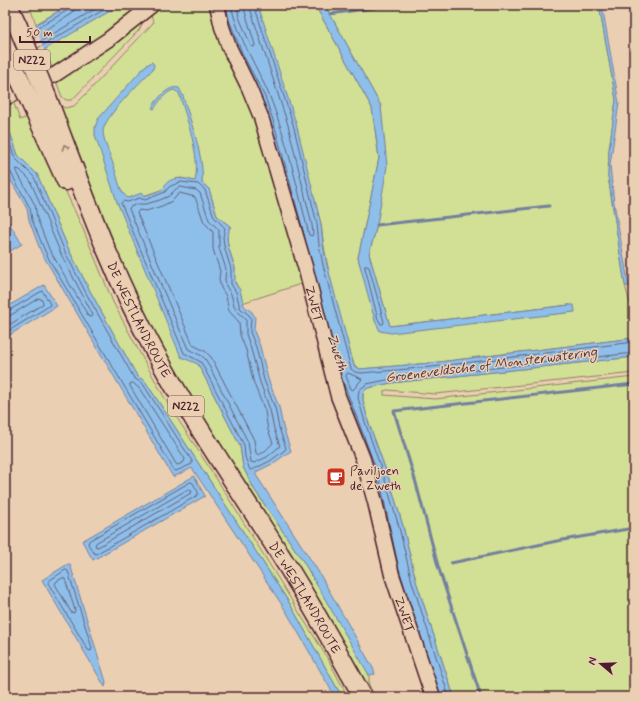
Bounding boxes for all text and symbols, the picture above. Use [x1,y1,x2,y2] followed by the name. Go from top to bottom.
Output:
[20,18,90,44] scale bar
[26,25,53,41] text: 50 m
[14,50,50,70] road number: N222
[62,143,70,150] one-way arrow
[102,259,175,382] street label: DE WESTLANDROUTE
[300,284,326,324] street label: ZWET
[323,331,352,374] water label: Zweth
[384,343,599,389] water label: Groeneveldsche of Monsterwatering
[168,396,204,416] road number: N222
[350,463,401,495] place label: Paviljoen de Zweth
[325,466,347,488] cafe icon: Paviljoen de Zweth
[264,539,344,658] street label: DE WESTLANDROUTE
[390,595,418,635] street label: ZWET
[581,644,621,684] north arrow
[585,655,600,667] text: N

